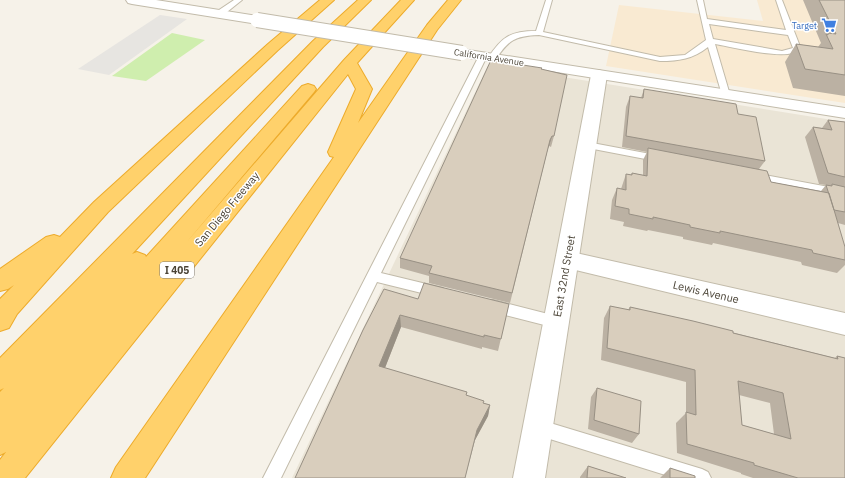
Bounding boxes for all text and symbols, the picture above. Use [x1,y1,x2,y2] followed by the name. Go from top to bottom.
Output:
[820,16,838,34] supermarket icon: Target
[792,20,817,31] place label: Target
[453,46,525,68] street label: California Avenue
[192,168,263,249] street label: San Diego Freeway
[550,234,578,318] street label: East 32nd Street
[160,262,194,278] road number: I 405
[672,278,740,306] street label: Lewis Avenue

